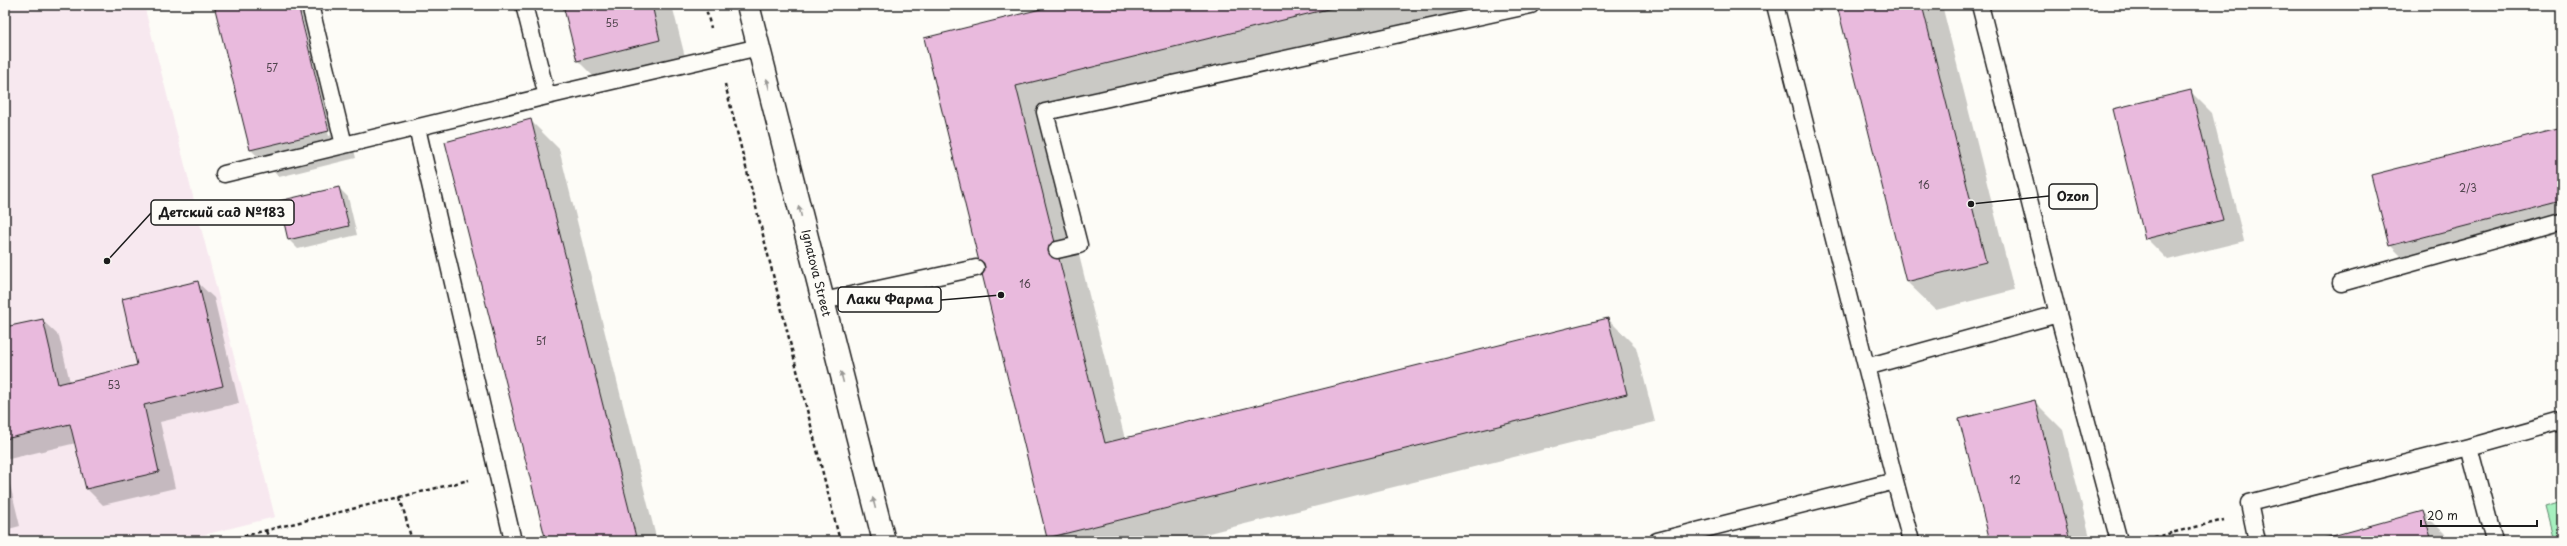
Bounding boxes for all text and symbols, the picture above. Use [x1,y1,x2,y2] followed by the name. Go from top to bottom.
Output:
[606,15,619,30] house number: 55
[266,60,278,75] house number: 57
[765,78,771,91] one-way arrow
[1918,177,1930,192] house number: 16
[2459,180,2477,195] house number: 2/3
[2049,184,2097,209] callout: Ozon
[2057,186,2089,205] text: Ozon
[151,200,294,225] callout: Детский сад №183
[158,202,285,221] text: Детский сад №183
[797,204,803,216] one-way arrow
[797,227,836,318] street label: Ignatova Street
[1019,276,1031,291] house number: 16
[838,287,941,312] callout: Лаки Фарма
[846,289,934,308] text: Лаки Фарма
[536,333,546,348] house number: 51
[839,371,845,383] one-way arrow
[108,377,120,392] house number: 53
[2009,472,2021,487] house number: 12
[871,497,877,509] one-way arrow
[2421,502,2537,528] scale bar
[2427,506,2458,524] text: 20 m

